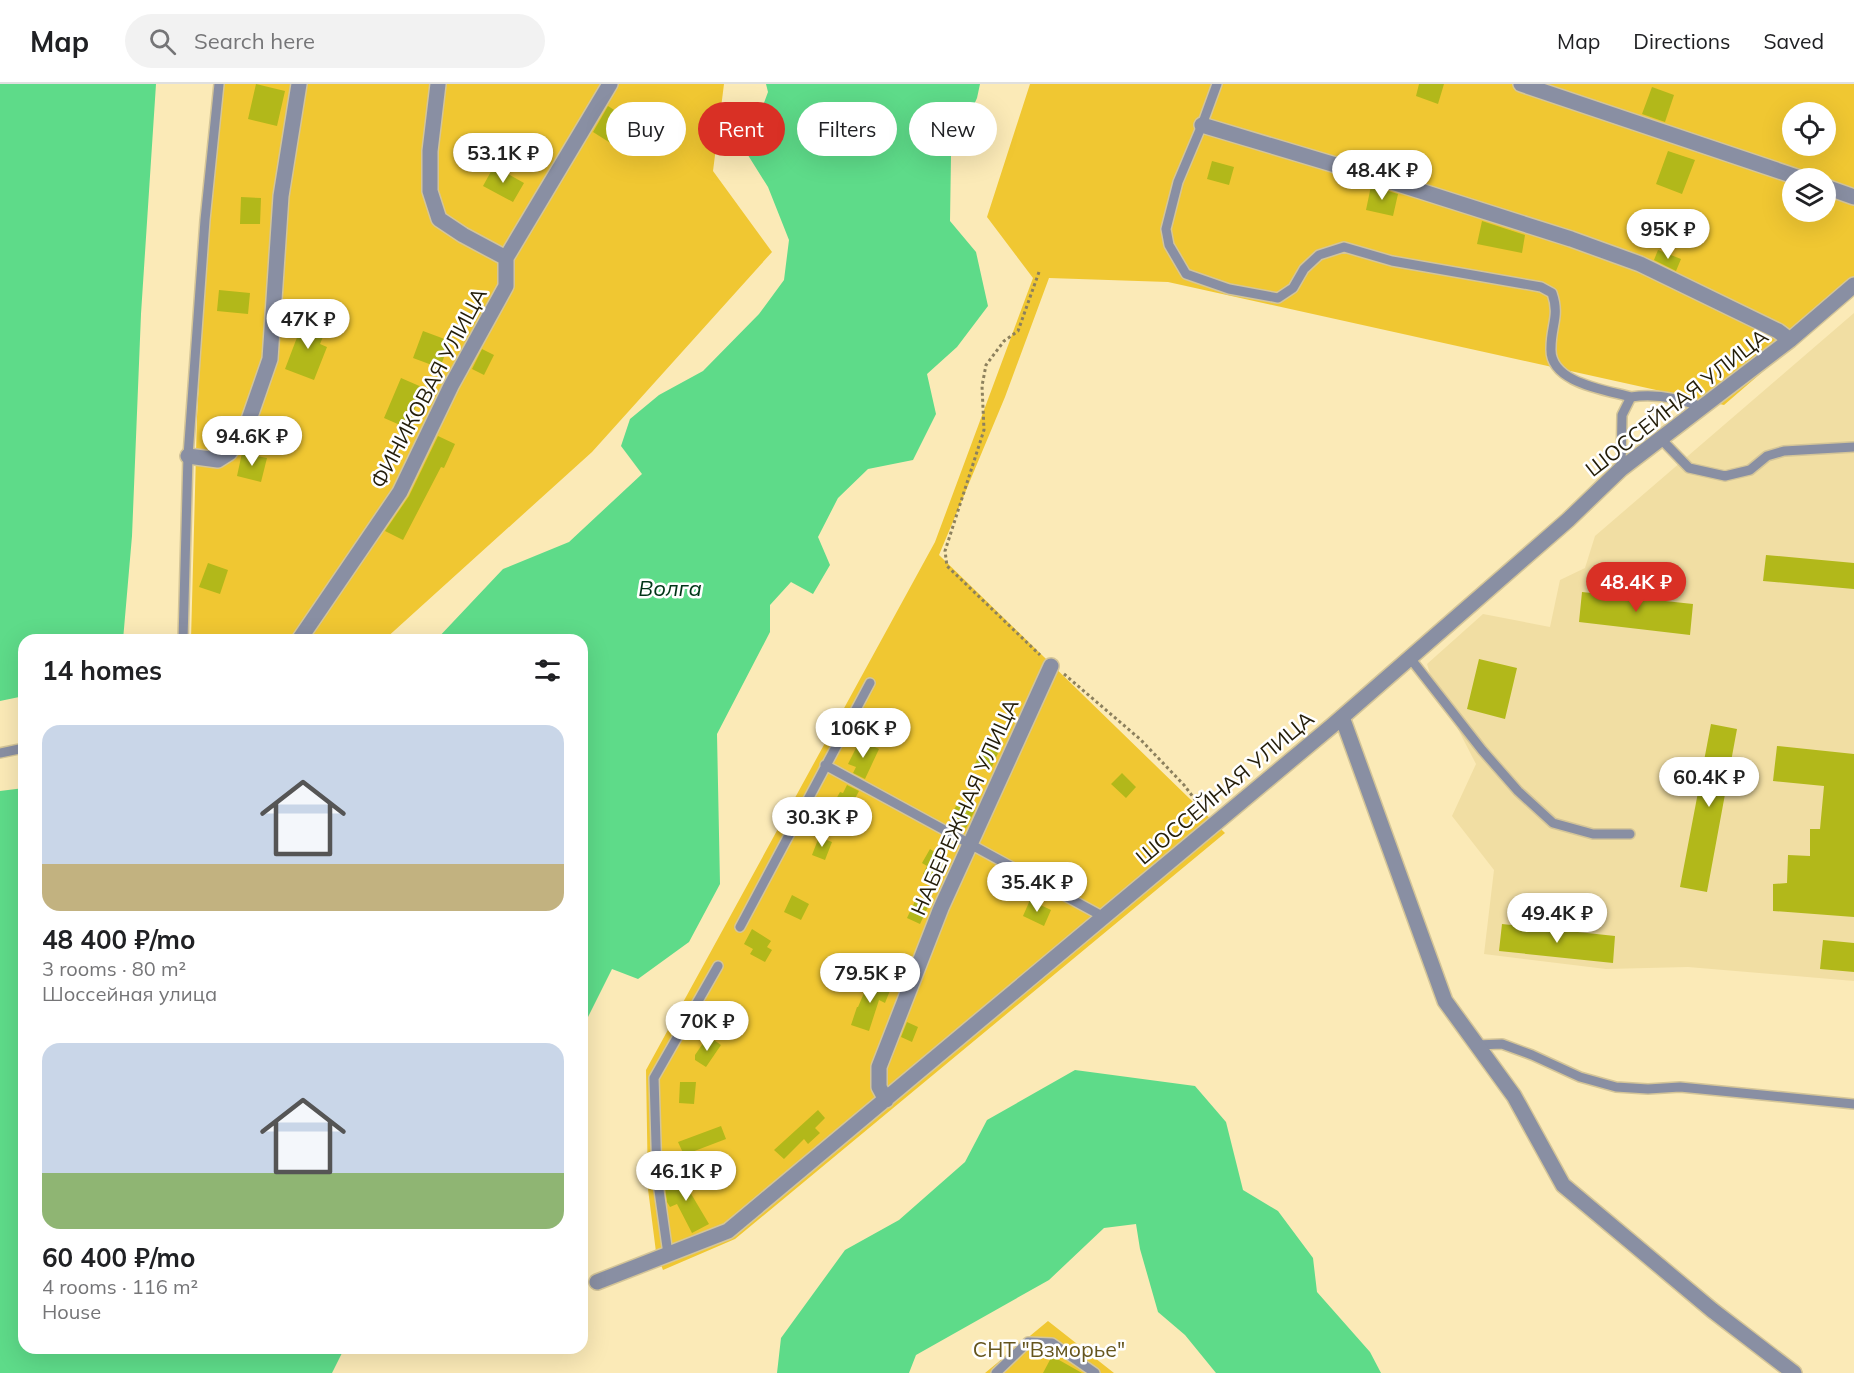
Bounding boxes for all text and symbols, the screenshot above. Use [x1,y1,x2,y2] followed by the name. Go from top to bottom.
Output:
[125,14,545,68] search box
[30,24,89,59] text: Map
[146,25,179,58] icon: search
[194,27,315,55] text: Search here
[1557,28,1600,54] text: Map
[1633,28,1730,54] text: Directions
[1763,28,1824,54] text: Saved
[606,102,686,156] chip: Buy
[698,102,785,156] chip: Rent
[797,102,897,156] chip: Filters
[909,102,997,156] chip: New
[1782,102,1836,222] map controls
[1782,102,1836,156] button: locate
[448,133,558,184] pin: 53.1K ₽
[467,140,539,165] text: 53.1K ₽
[1327,150,1437,201] pin: 48.4K ₽
[1346,157,1418,182] text: 48.4K ₽
[1782,168,1836,222] button: layers
[1626,209,1710,260] pin: 95K ₽
[1641,216,1695,241] text: 95K ₽
[364,283,492,492] street label: ФИНИКОВАЯ УЛИЦА
[266,299,350,350] pin: 47K ₽
[281,306,335,331] text: 47K ₽
[1580,322,1773,482] street label: ШОССЕЙНАЯ УЛИЦА
[197,416,307,467] pin: 94.6K ₽
[216,423,288,448] text: 94.6K ₽
[1581,562,1691,613] pin: 48.4K ₽
[1600,569,1672,594] text: 48.4K ₽
[638,574,702,602] water label: Волга
[42,654,162,687] text: 14 homes
[531,654,564,687] icon: filters
[905,694,1024,919] street label: НАБЕРЕЖНАЯ УЛИЦА
[1130,705,1319,869] street label: ШОССЕЙНАЯ УЛИЦА
[814,708,912,759] pin: 106K ₽
[830,715,896,740] text: 106K ₽
[1654,757,1764,808] pin: 60.4K ₽
[249,764,357,872] icon: home
[1673,764,1745,789] text: 60.4K ₽
[767,797,877,848] pin: 30.3K ₽
[786,804,858,829] text: 30.3K ₽
[982,862,1092,913] pin: 35.4K ₽
[1001,869,1073,894] text: 35.4K ₽
[1502,893,1612,944] pin: 49.4K ₽
[1521,900,1593,925] text: 49.4K ₽
[42,923,195,956] text: 48 400 ₽/mo
[815,953,925,1004] pin: 79.5K ₽
[42,956,186,981] text: 3 rooms · 80 m²
[834,960,906,985] text: 79.5K ₽
[42,981,217,1006] text: Шоссейная улица
[665,1001,749,1052] pin: 70K ₽
[680,1008,734,1033] text: 70K ₽
[249,1082,357,1190] icon: home
[631,1151,741,1202] pin: 46.1K ₽
[650,1158,722,1183] text: 46.1K ₽
[42,1241,195,1274] text: 60 400 ₽/mo
[42,1274,198,1299] text: 4 rooms · 116 m²
[42,1299,101,1324] text: House
[973,1336,1125,1362] park label: СНТ "Взморье"

